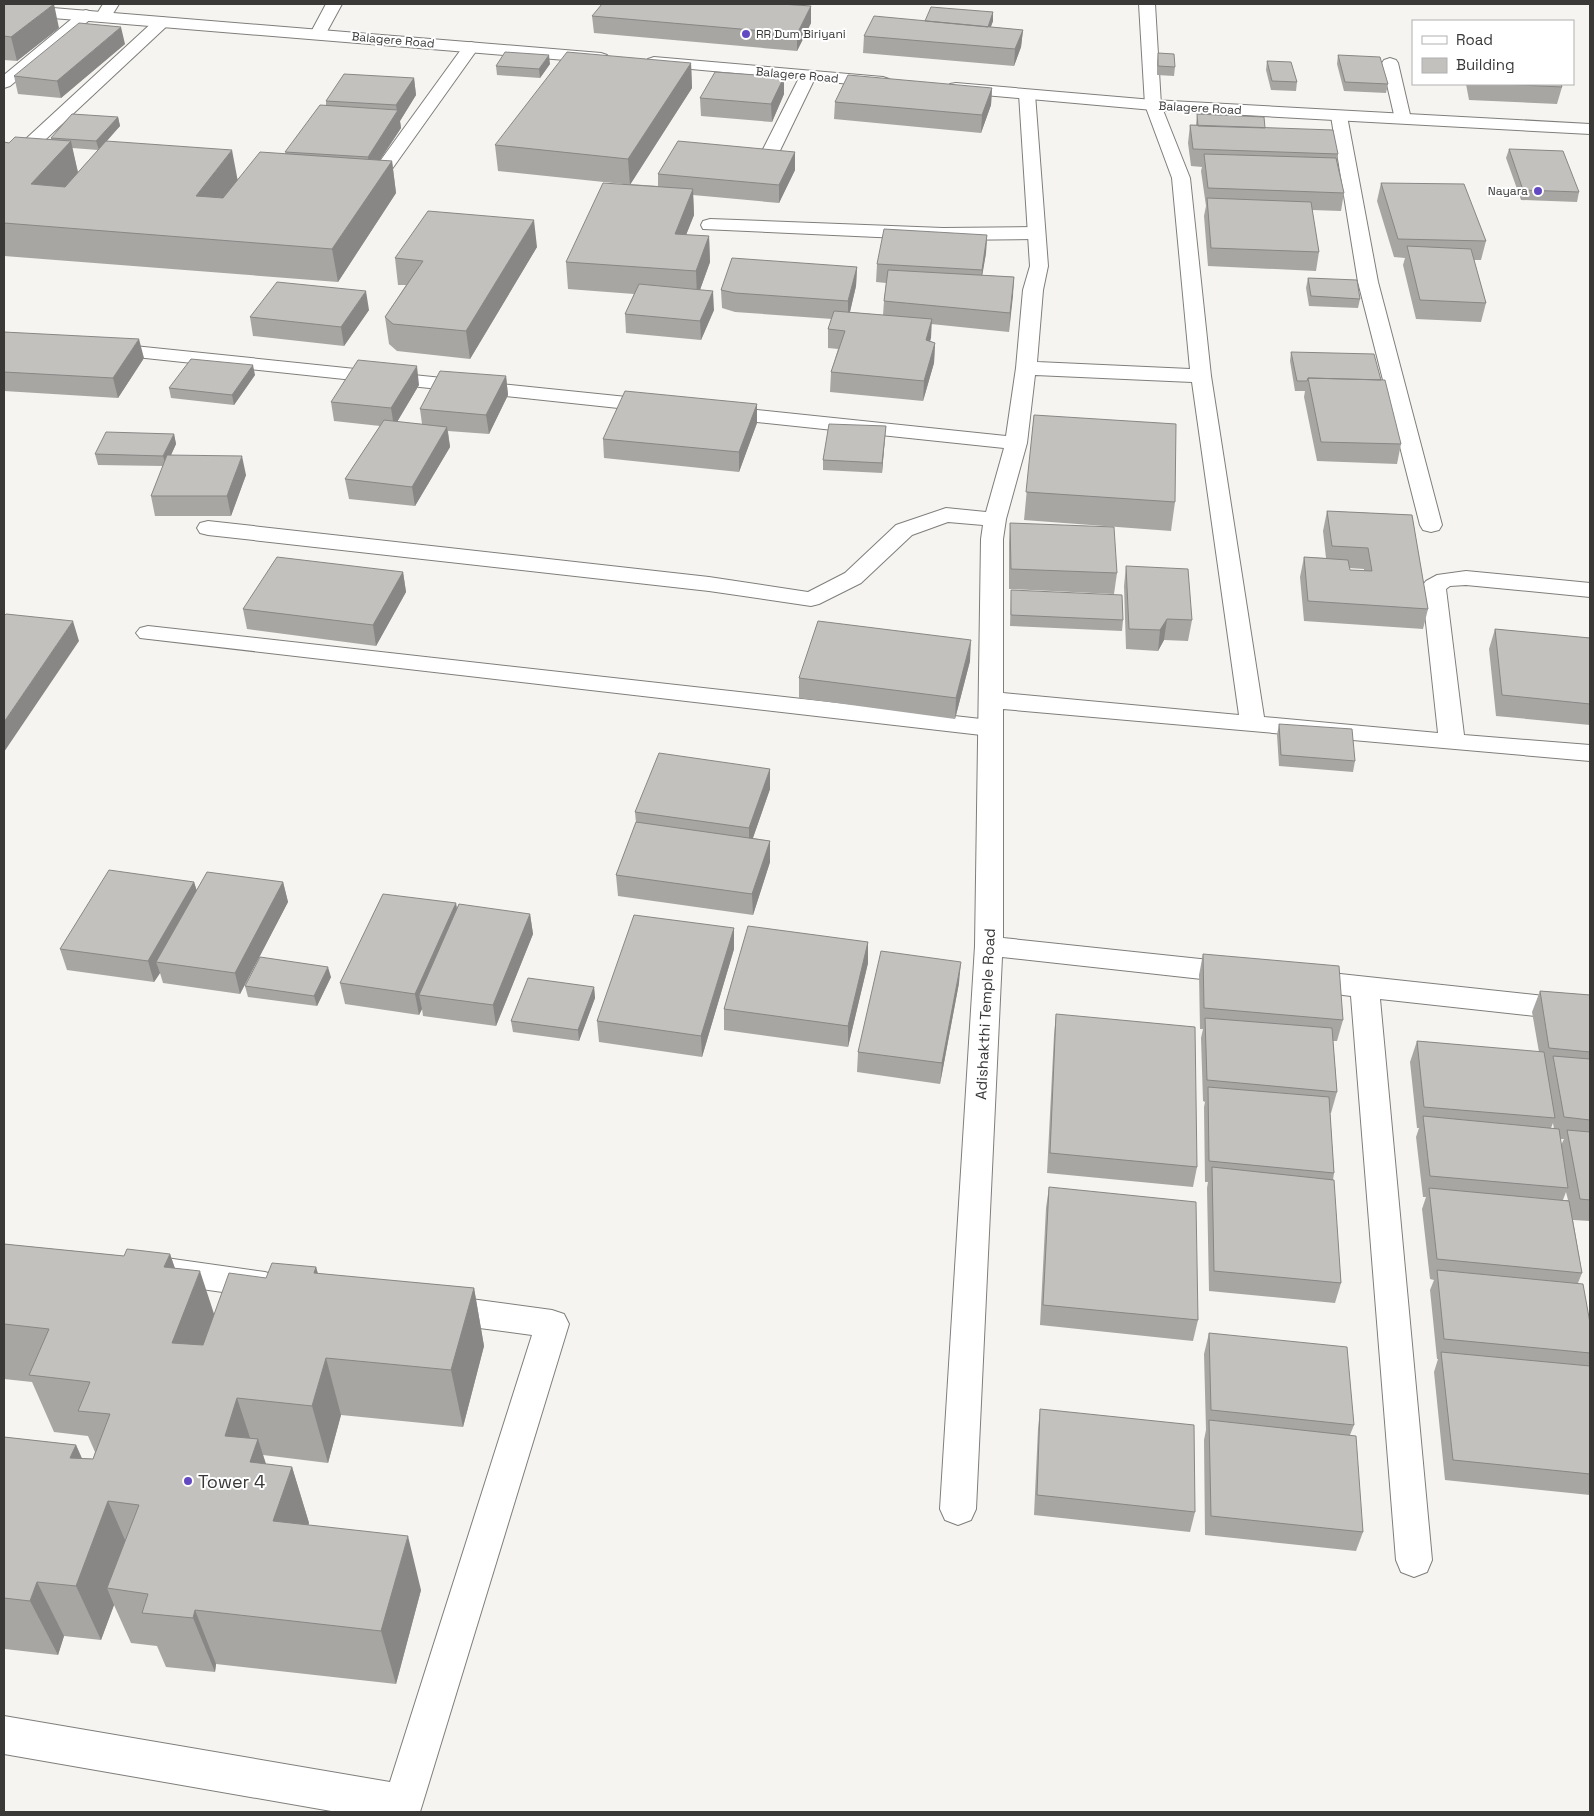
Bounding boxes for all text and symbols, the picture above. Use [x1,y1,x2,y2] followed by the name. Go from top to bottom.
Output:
[1412,20,1574,85] legend
[756,26,846,42] place label: RR Dum Biriyani
[351,28,435,52] street label: Balagere Road
[740,28,752,40] marker: RR Dum Biriyani
[1456,30,1493,49] text: Road
[1456,55,1515,74] text: Building
[755,63,839,87] street label: Balagere Road
[1158,98,1242,118] street label: Balagere Road
[1488,183,1528,199] place label: Nayara
[1532,185,1544,197] marker: Nayara
[971,928,999,1100] street label: Adishakthi Temple Road
[198,1470,265,1493] place label: Tower 4
[182,1475,194,1487] marker: Tower 4

